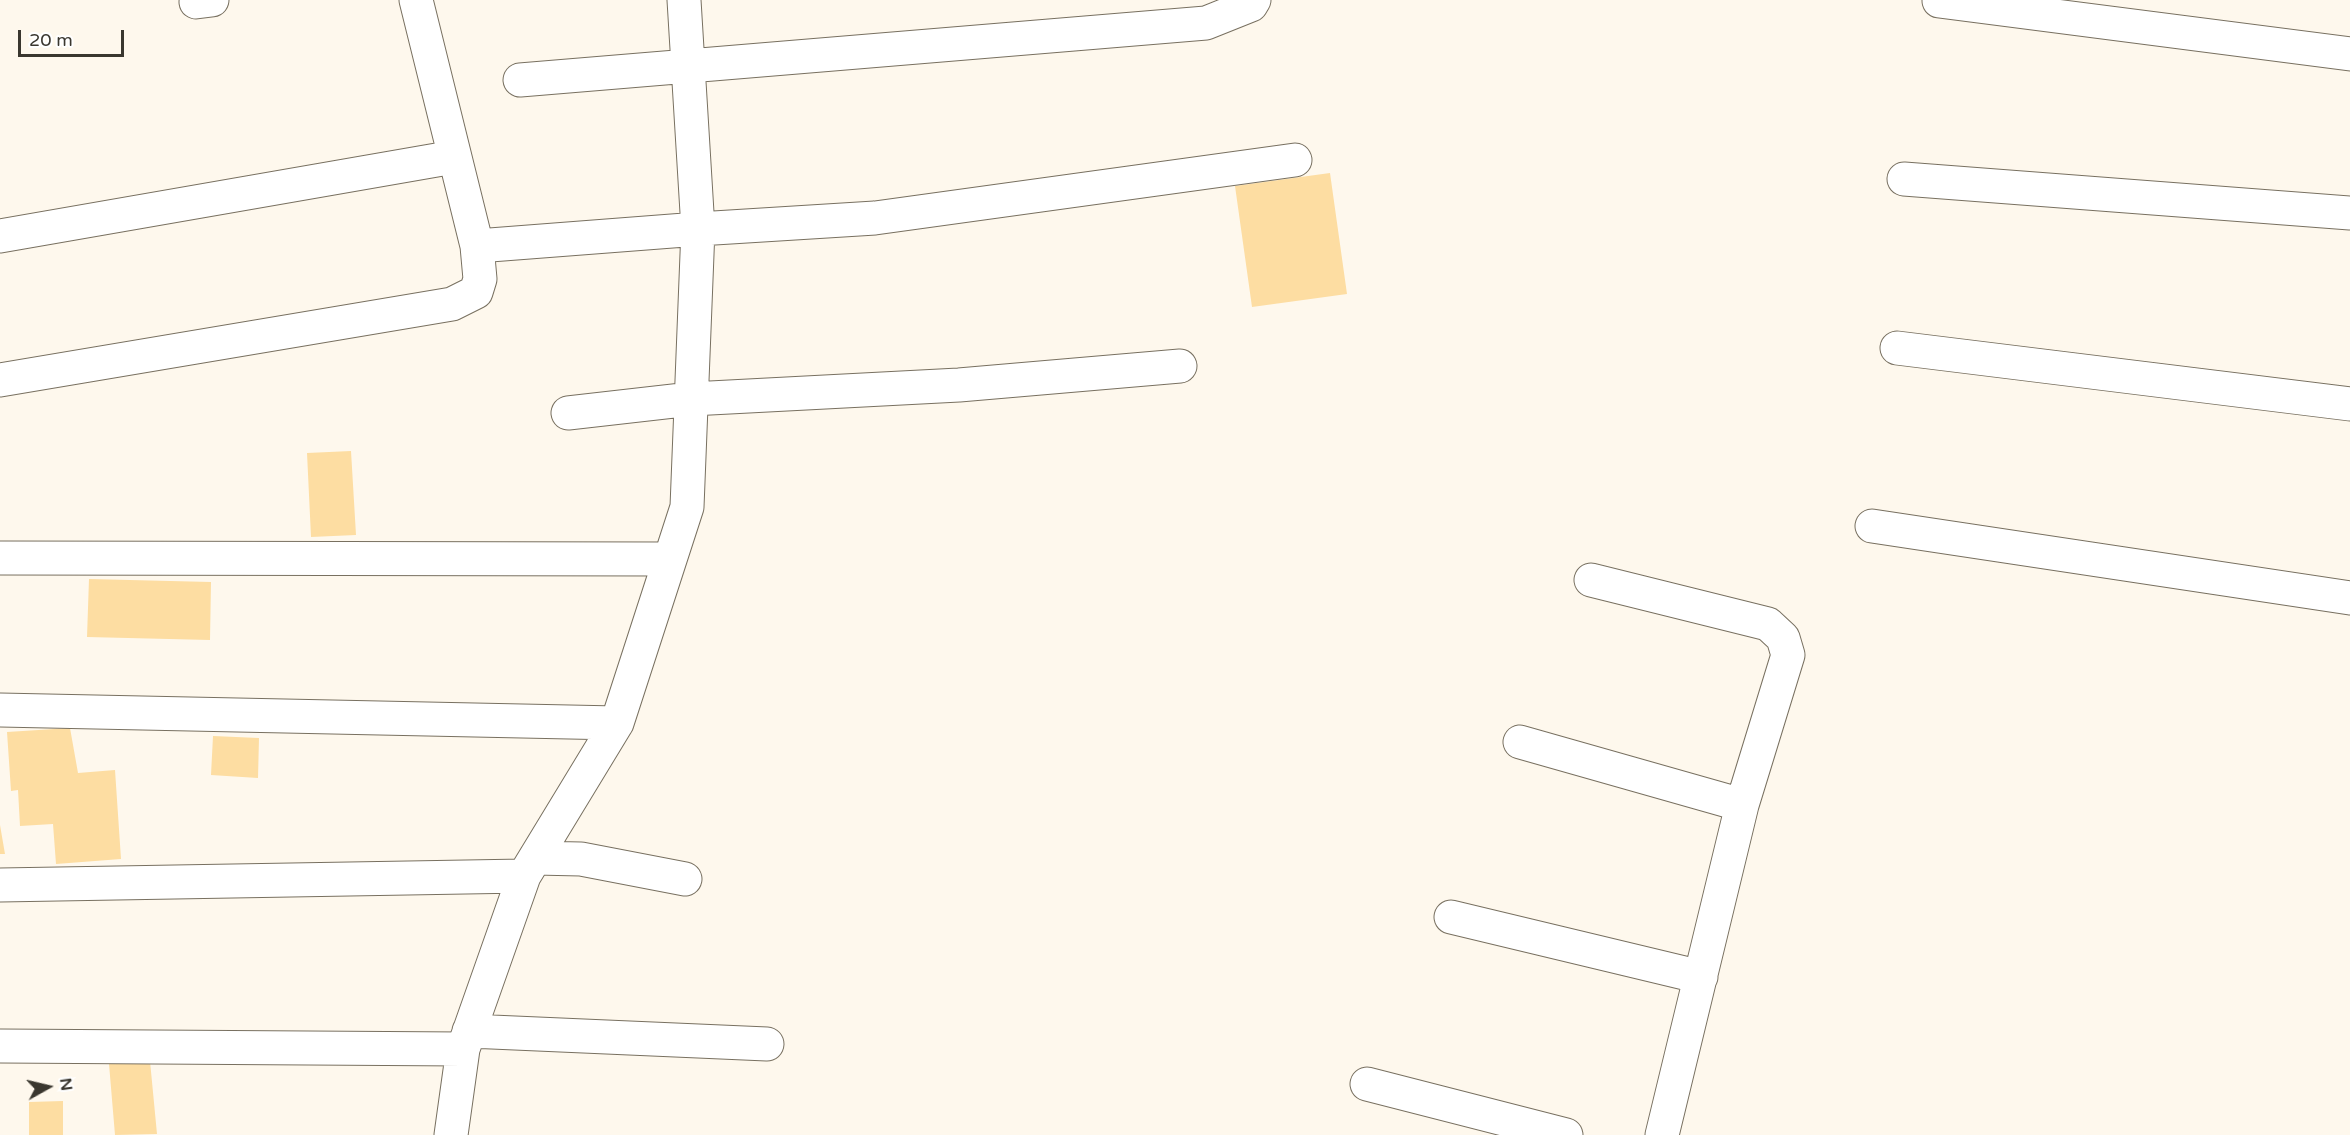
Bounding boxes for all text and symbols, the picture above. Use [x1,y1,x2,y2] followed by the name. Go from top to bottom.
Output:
[21,18,128,56] scale bar
[29,29,73,51] text: 20 m
[18,1057,78,1117] north arrow
[55,1077,77,1092] text: N

